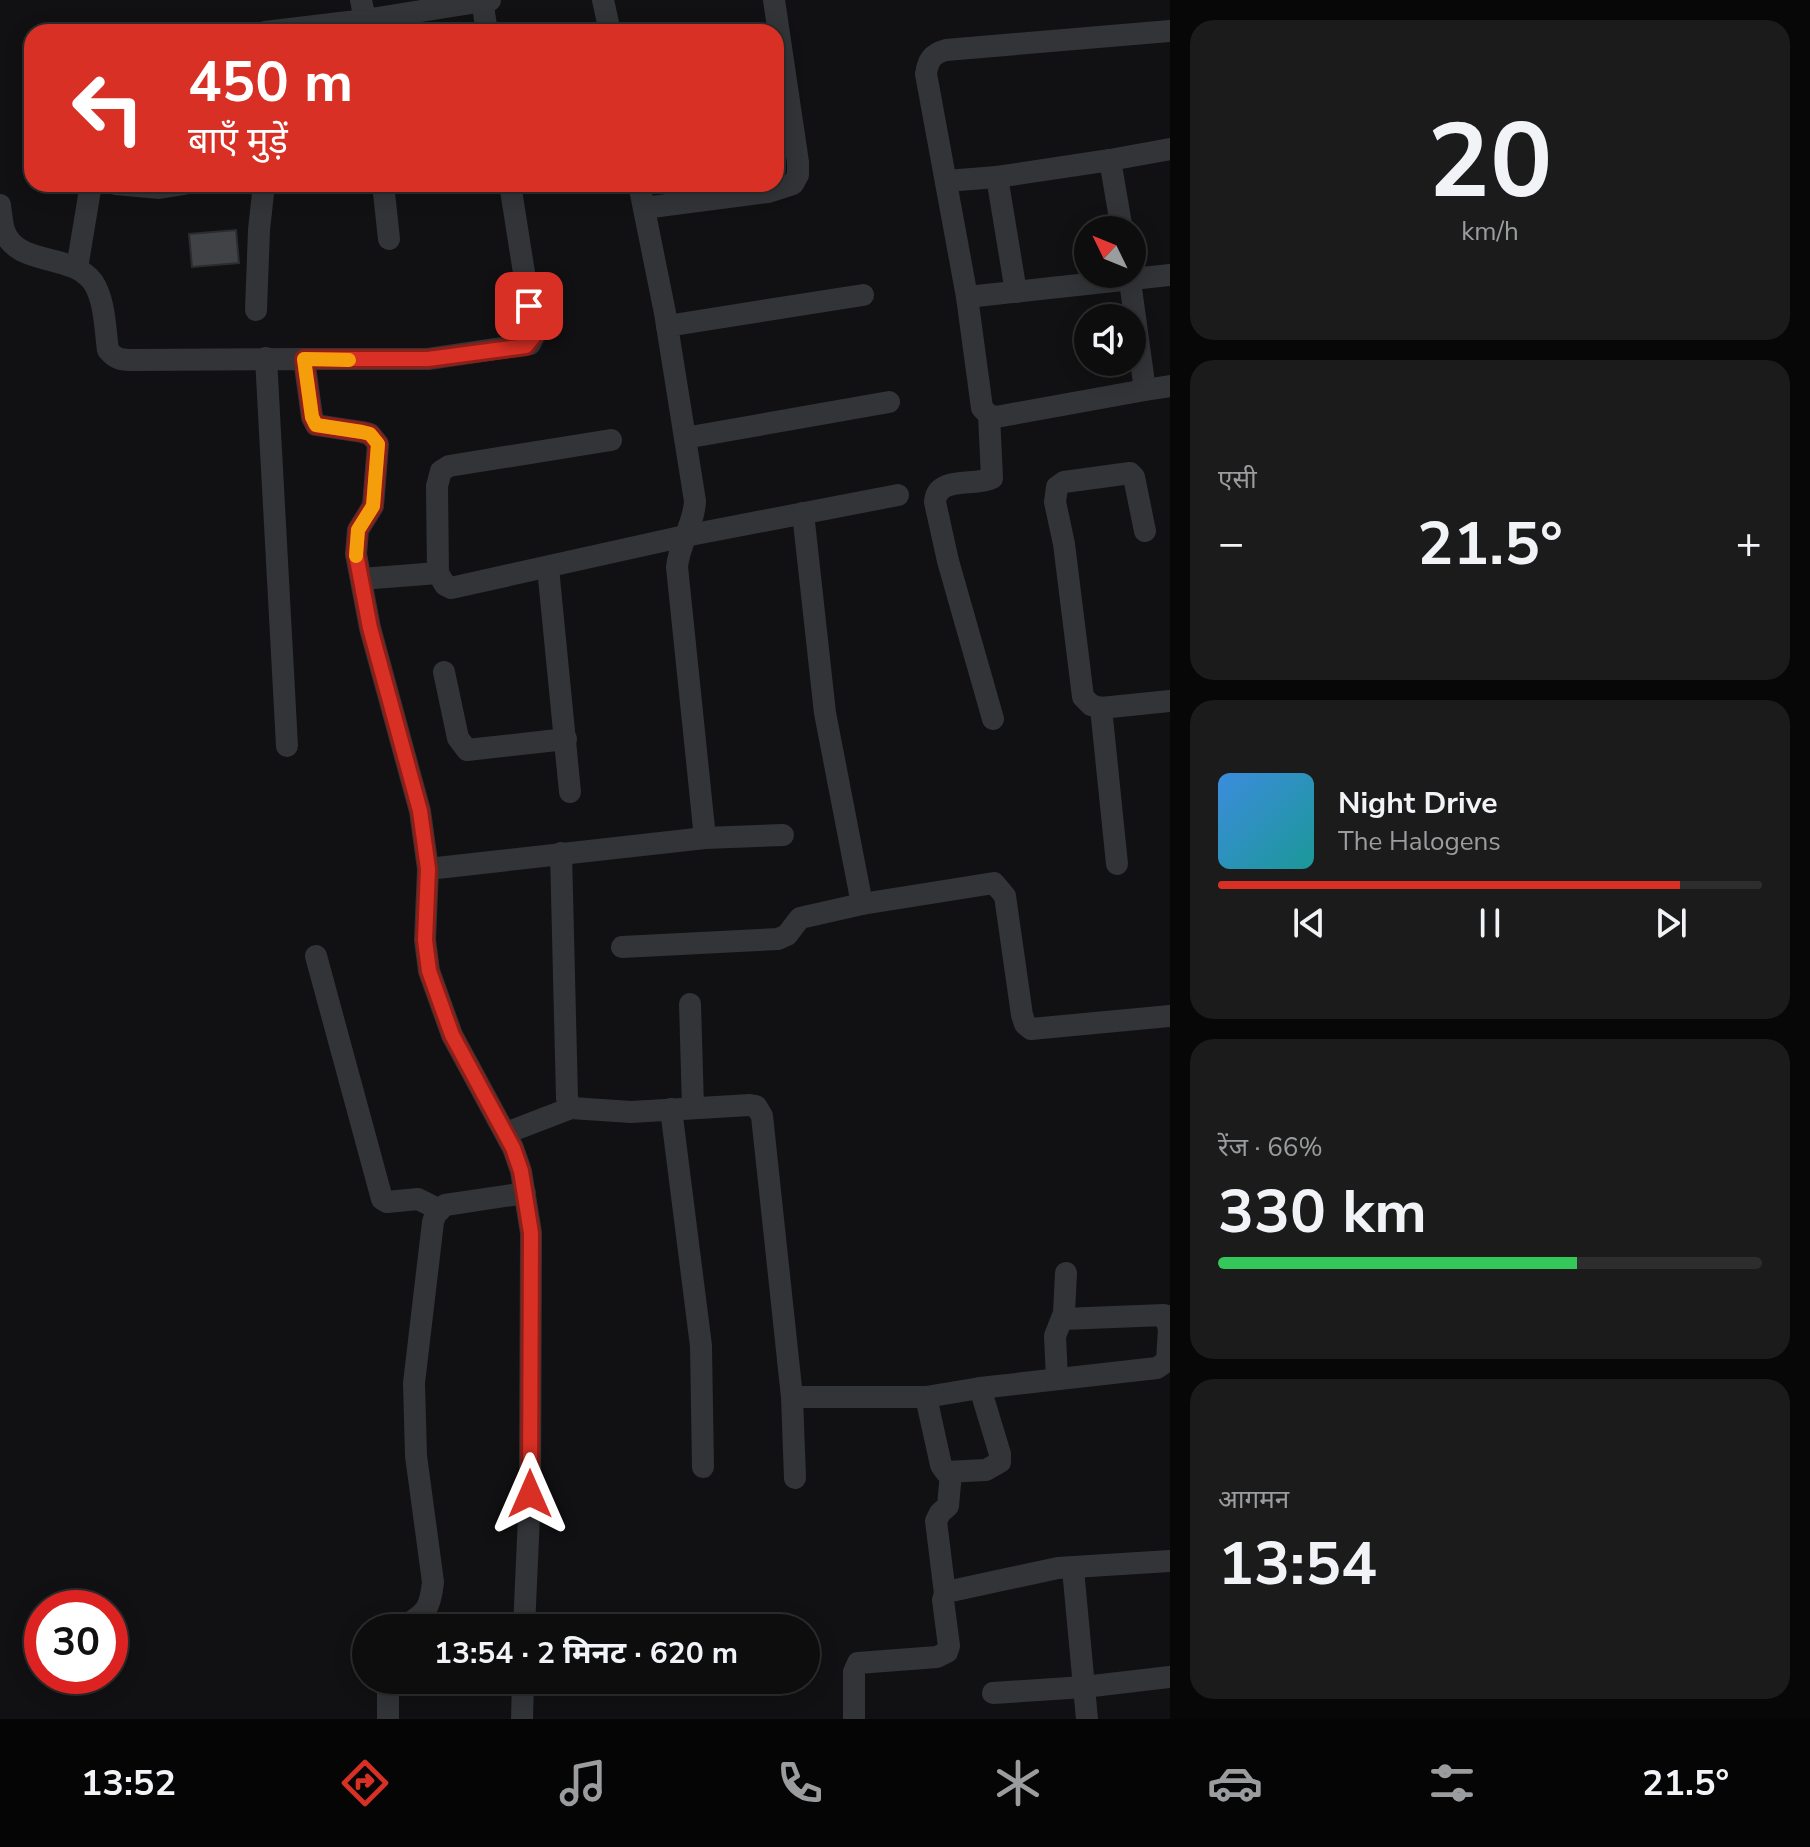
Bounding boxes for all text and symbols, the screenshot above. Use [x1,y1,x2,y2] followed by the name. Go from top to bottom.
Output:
[188,44,353,121] text: 450 m
[56,56,160,160] icon: left
[1428,91,1552,233] text: 20
[188,117,288,166] text: बाएँ मुड़ें
[1461,214,1519,249] text: km/h
[1074,216,1146,288] north arrow
[1074,216,1146,376] map controls
[495,272,563,340] pin
[507,284,551,328] icon: arrive
[1074,304,1146,376] button: sound
[1218,462,1257,497] text: एसी
[1417,503,1563,585] text: 21.5°
[1218,514,1244,574] text: −
[1736,514,1762,574] text: +
[1338,783,1497,824] text: Night Drive
[1338,824,1501,859] text: The Halogens
[1287,901,1331,945] icon: previous
[1468,901,1512,945] icon: pause
[1649,901,1693,945] icon: next
[1218,1130,1323,1165] text: रेंज · 66%
[1218,1171,1427,1253] text: 330 km
[488,1452,572,1536] position arrow
[1218,1482,1289,1517] text: आगमन
[1218,1523,1377,1605] text: 13:54
[24,1590,128,1694] speed limit sign: 30
[434,1633,738,1674] text: 13:54 · 2 मिनट · 620 m
[337,1755,393,1811] icon: directions
[555,1755,611,1811] icon: music
[772,1755,828,1811] icon: phone
[990,1755,1046,1811] icon: climate
[1207,1755,1263,1811] icon: car
[1424,1755,1480,1811] icon: filters
[81,1759,176,1808] text: 13:52
[1642,1759,1729,1808] text: 21.5°

